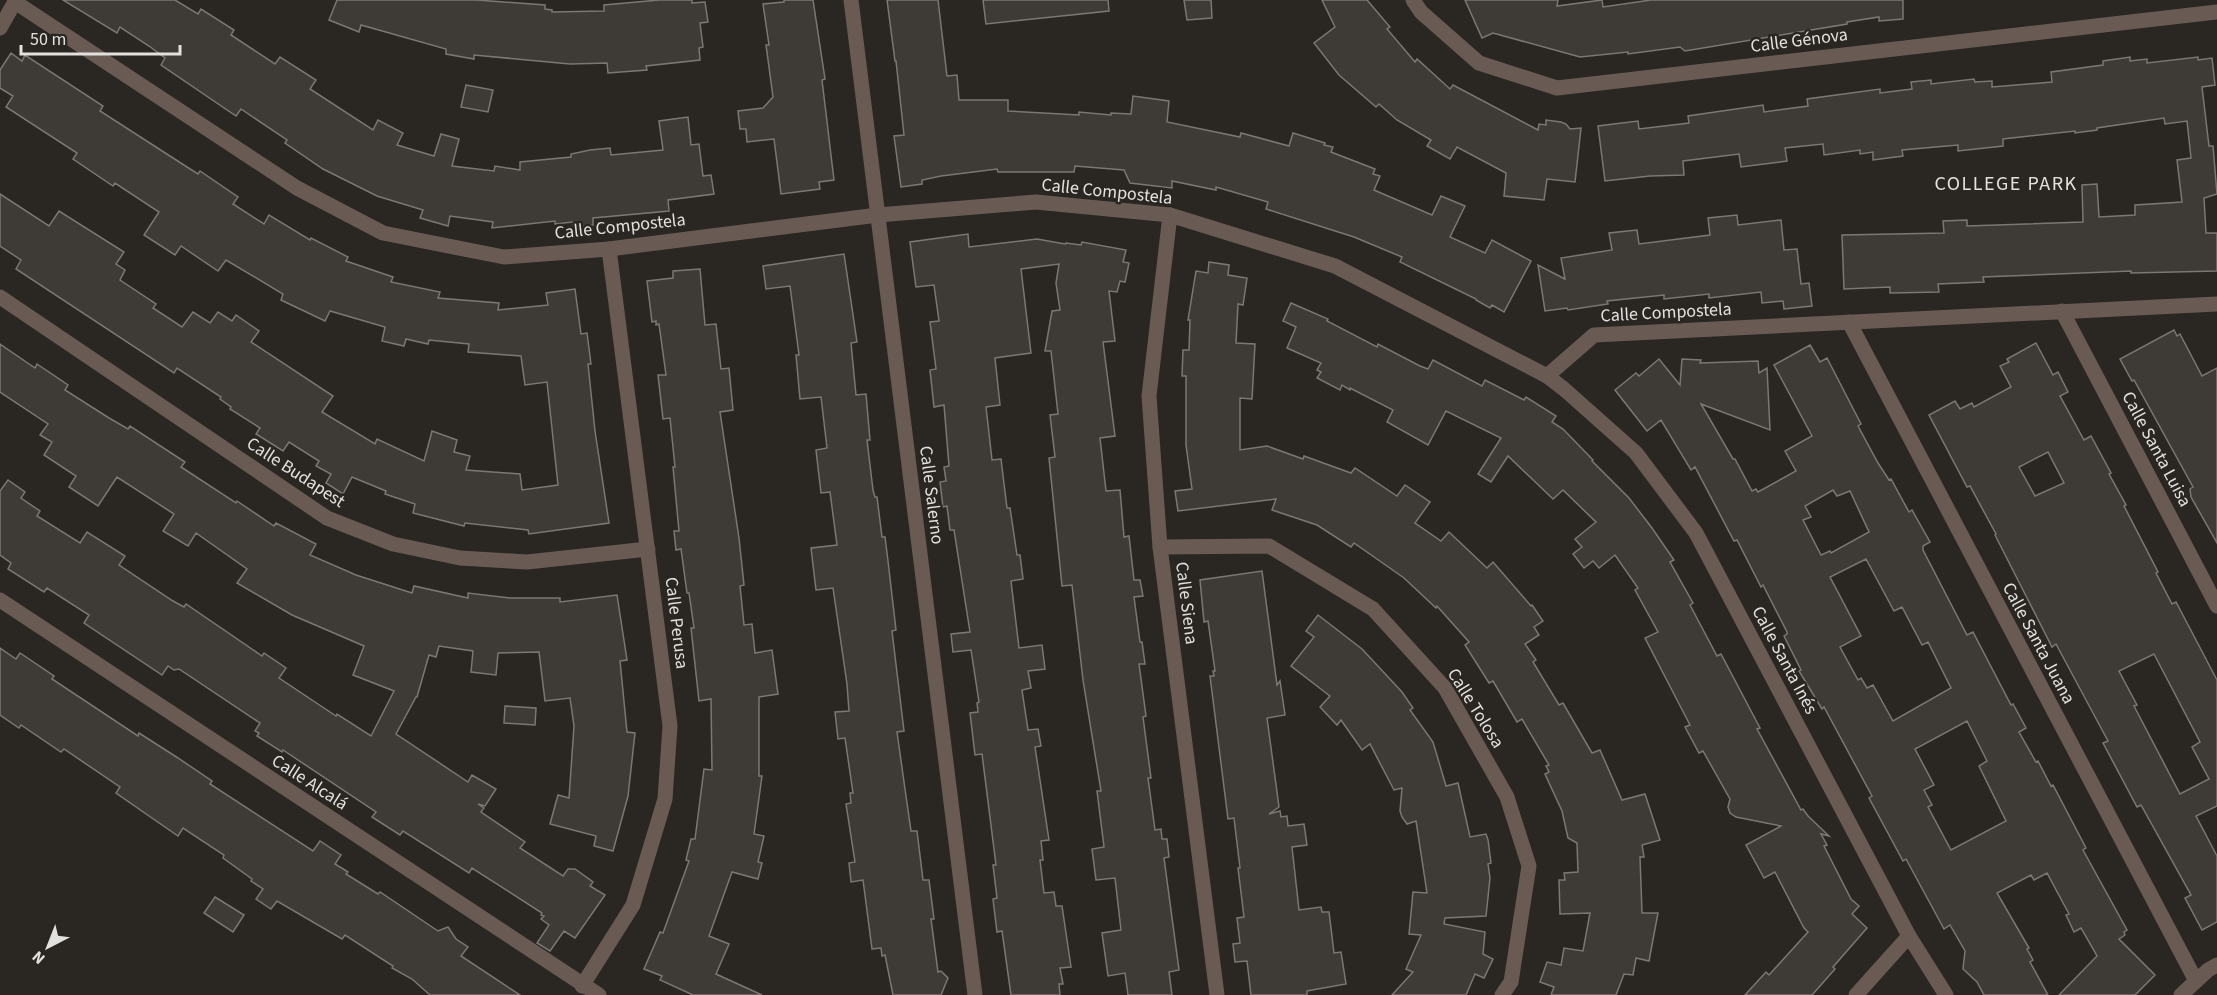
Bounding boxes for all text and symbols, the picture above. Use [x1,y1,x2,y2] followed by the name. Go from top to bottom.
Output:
[21,18,180,56] scale bar
[1749,22,1849,59] street label: Calle Génova
[30,27,66,52] text: 50 m
[1934,170,2078,198] district label: COLLEGE PARK
[1040,172,1174,211] street label: Calle Compostela
[553,207,687,246] street label: Calle Compostela
[1600,297,1732,328] street label: Calle Compostela
[2116,387,2197,511] street label: Calle Santa Luisa
[242,431,350,514] street label: Calle Budapest
[913,444,950,546] street label: Calle Salerno
[1169,560,1204,646] street label: Calle Siena
[658,576,695,670] street label: Calle Perusa
[1996,578,2081,708] street label: Calle Santa Juana
[1746,602,1824,719] street label: Calle Santa Inés
[1441,663,1510,753] street label: Calle Tolosa
[267,748,353,816] street label: Calle Alcalá
[18,917,78,977] north arrow
[27,946,50,969] text: N

